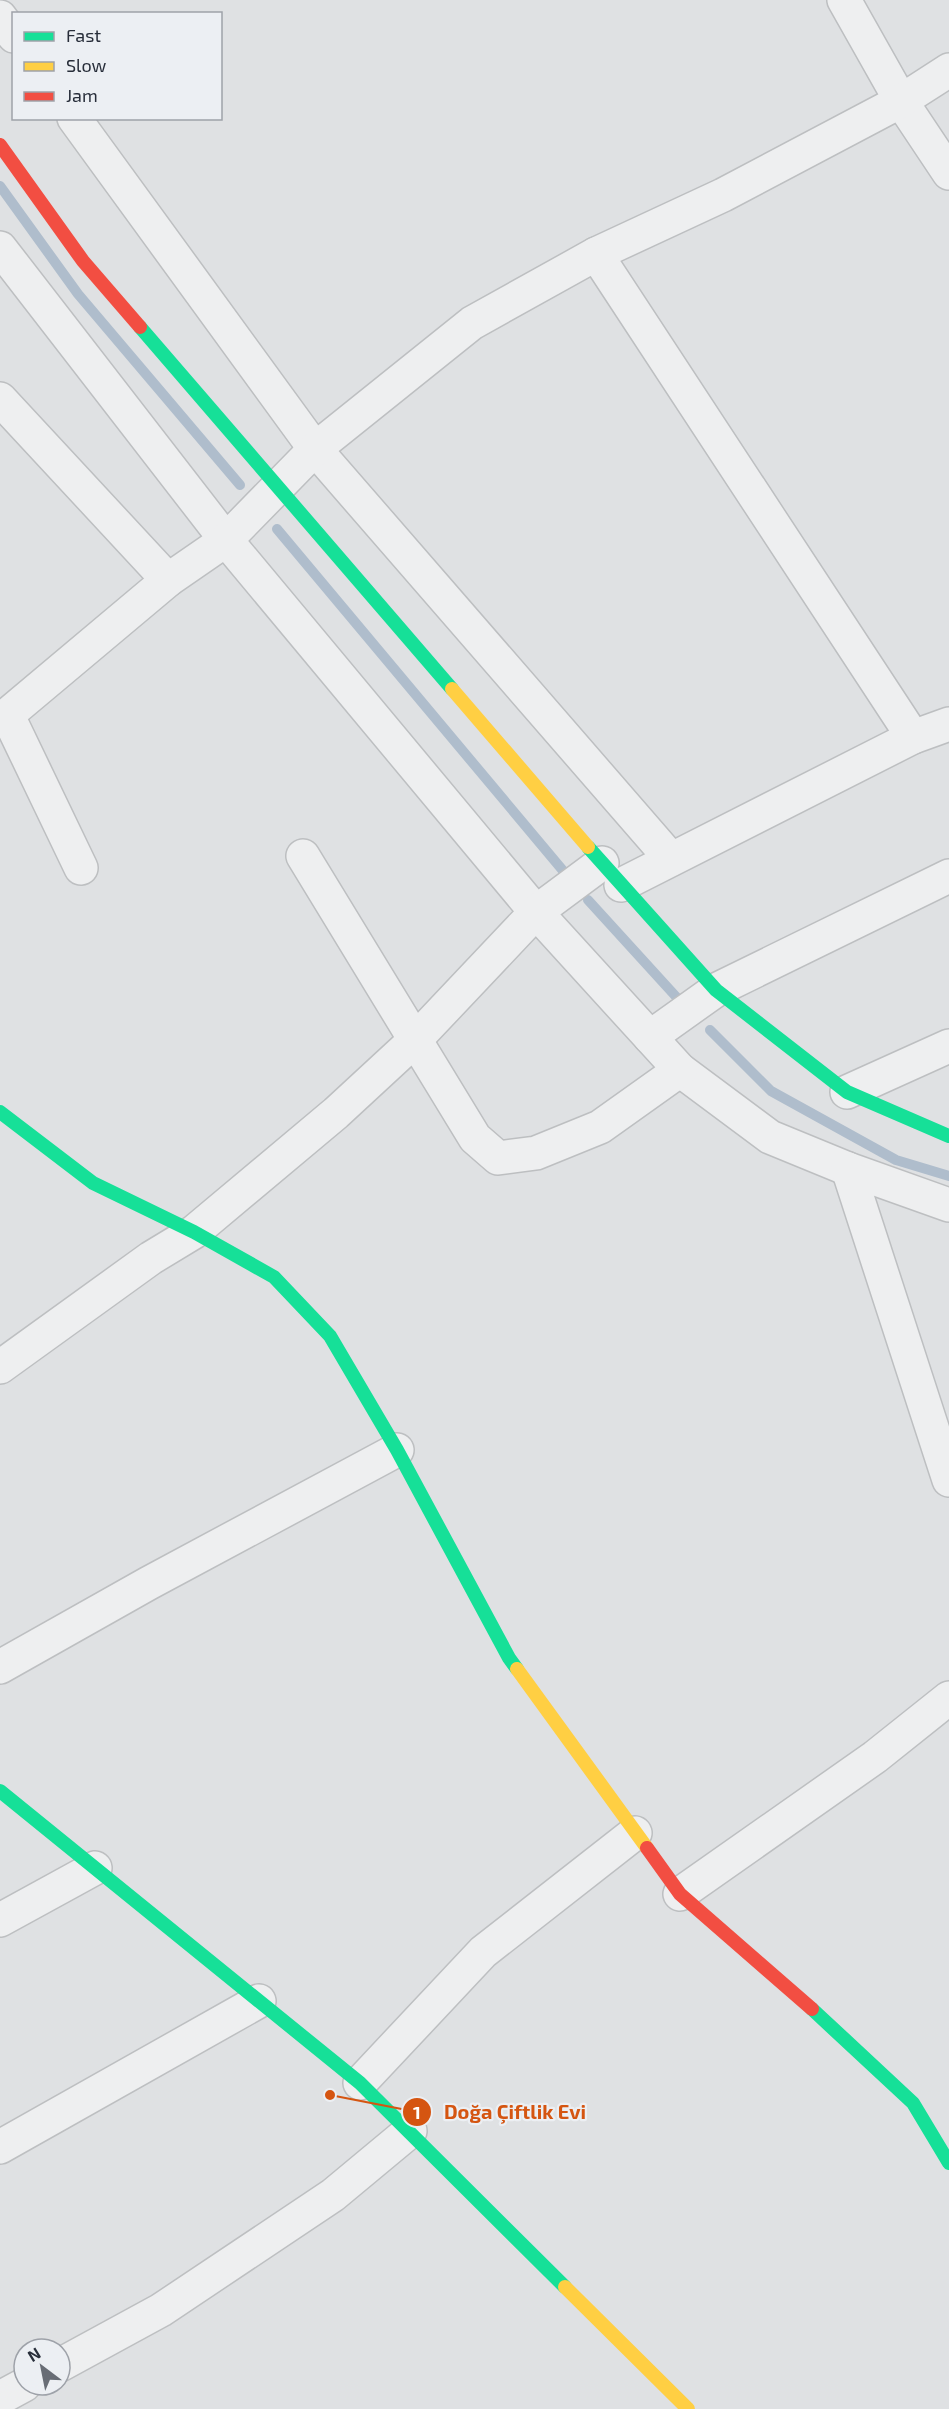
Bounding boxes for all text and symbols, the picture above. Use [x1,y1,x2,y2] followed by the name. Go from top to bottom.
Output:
[12,12,222,120] legend
[66,24,101,46] text: Fast
[66,54,107,76] text: Slow
[66,84,98,106] text: Jam
[402,2093,598,2131] callout: Doğa Çiftlik Evi
[444,2099,586,2124] text: Doğa Çiftlik Evi
[413,2101,421,2123] text: 1
[12,2337,72,2397] north arrow
[24,2343,44,2365] text: N

